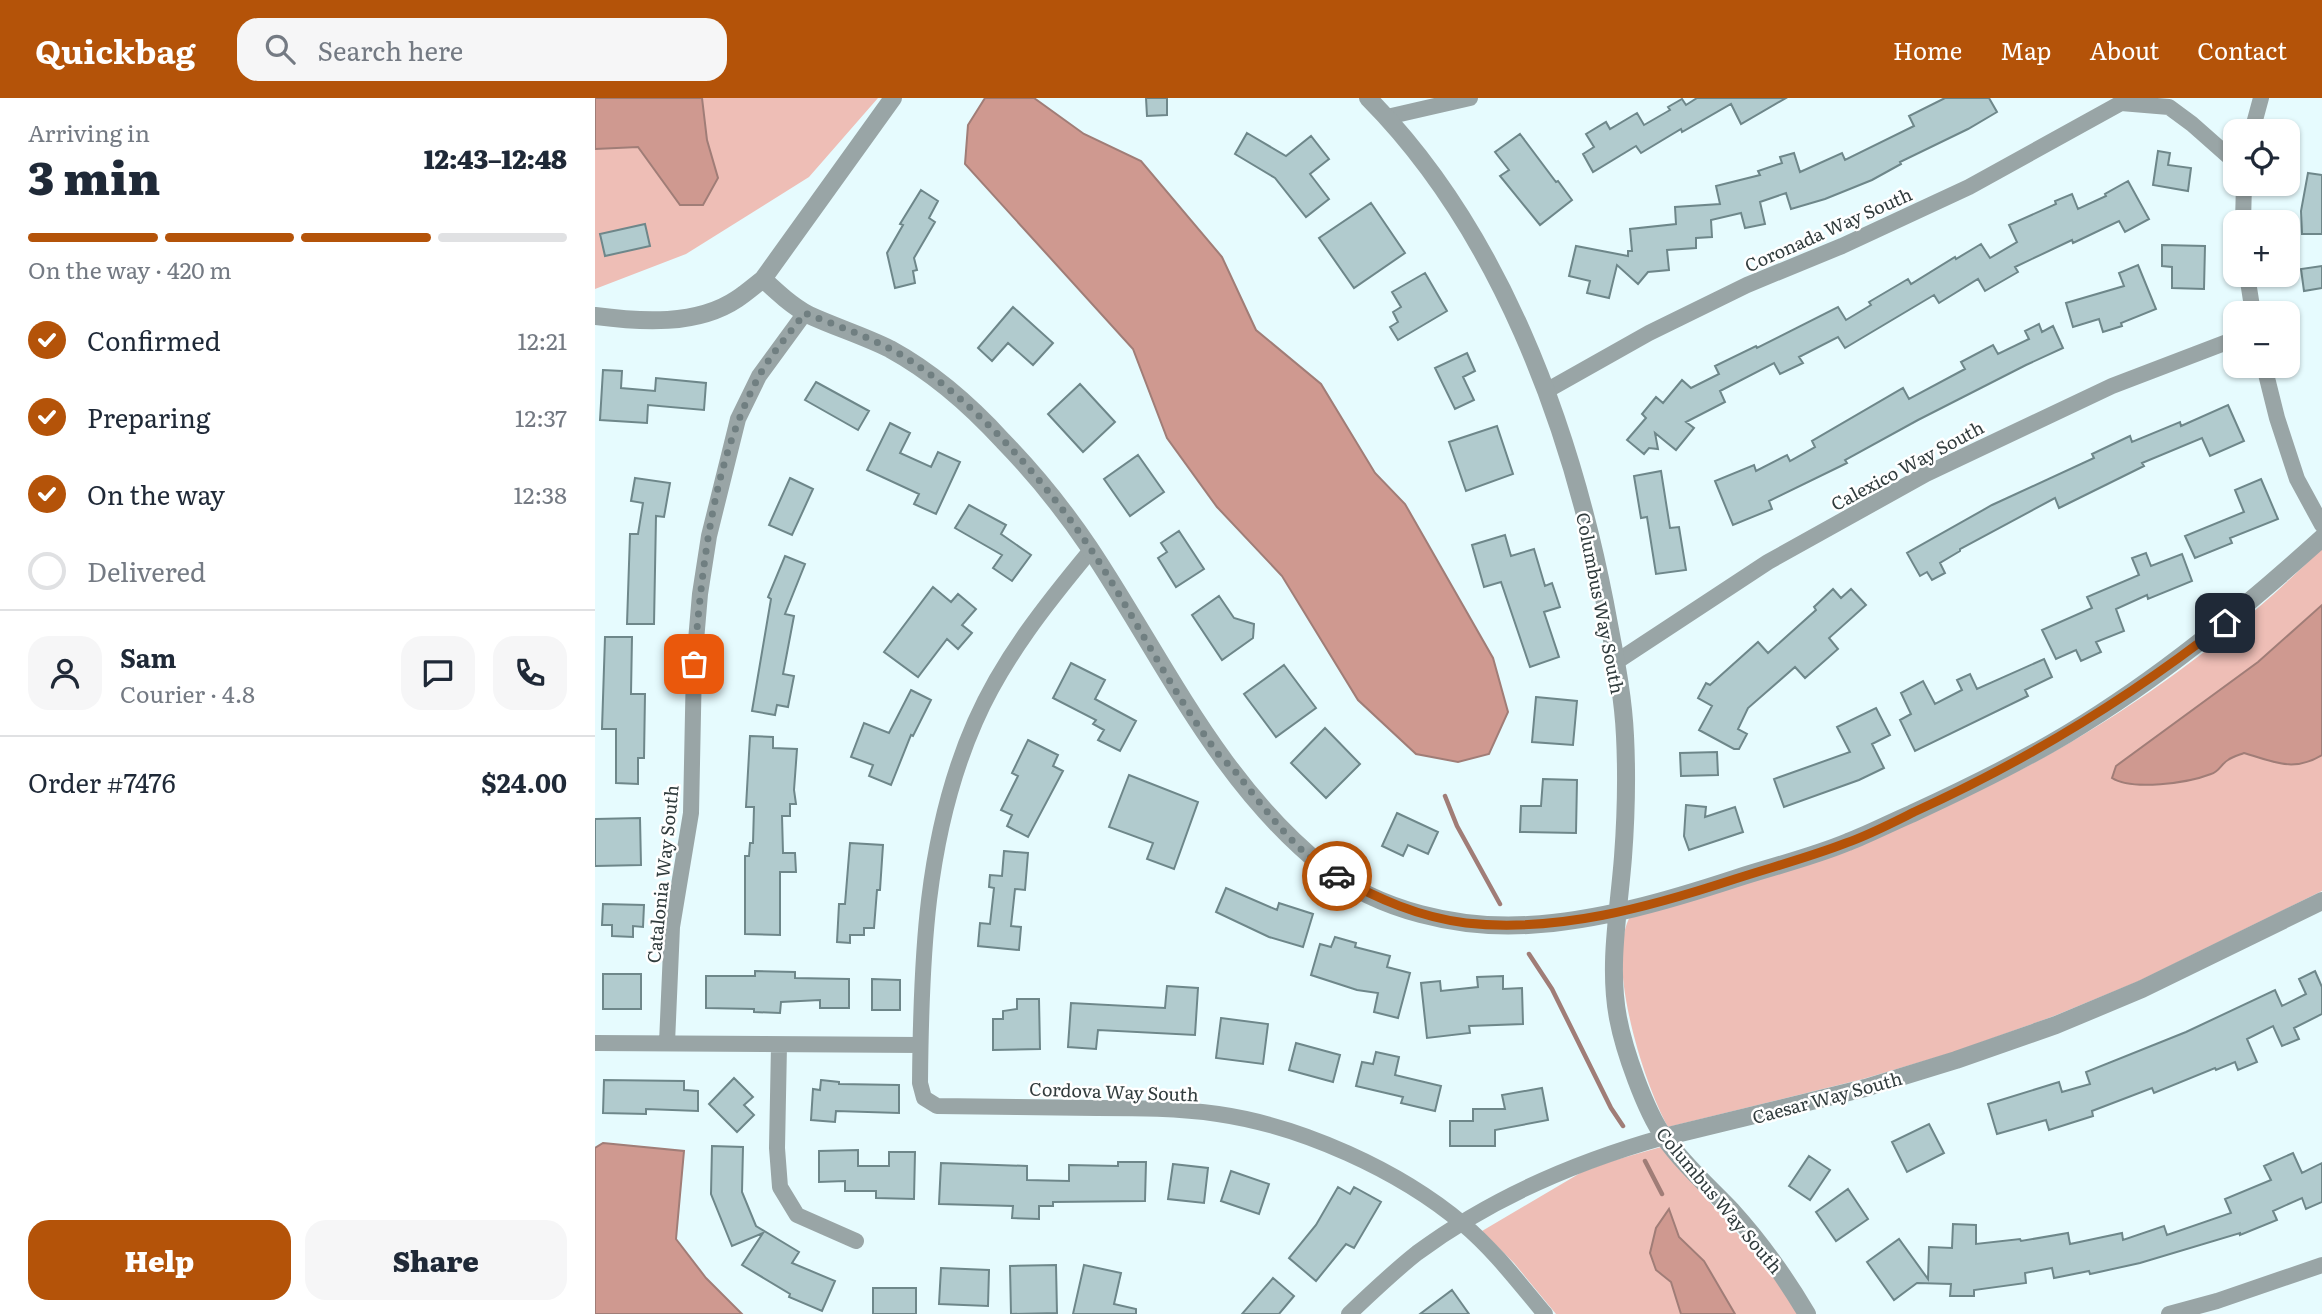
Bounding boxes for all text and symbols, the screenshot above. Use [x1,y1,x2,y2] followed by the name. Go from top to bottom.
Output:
[237,18,727,81] search box
[35,25,195,74] text: Quickbag
[261,30,299,68] icon: search
[317,30,463,69] text: Search here
[1893,32,1962,67] text: Home
[2000,32,2051,67] text: Map
[2089,32,2159,67] text: About
[2197,32,2287,67] text: Contact
[28,115,150,149] text: Arriving in
[2223,119,2300,378] map controls
[2223,119,2300,196] button: locate
[424,138,567,177] text: 12:43–12:48
[28,141,160,209] text: 3 min
[1740,180,1916,278] street label: Coronada Way South
[2223,210,2300,287] button: +
[28,252,232,286] text: On the way · 420 m
[2223,301,2300,378] button: −
[87,320,221,359] text: Confirmed
[28,321,66,359] icon: check
[518,323,567,357] text: 12:21
[87,397,210,436] text: Preparing
[28,398,66,436] icon: check
[515,400,567,434] text: 12:37
[1826,413,1988,517] street label: Calexico Way South
[87,474,225,513] text: On the way
[28,475,66,513] icon: check
[513,477,567,511] text: 12:38
[1570,510,1632,696] street label: Columbus Way South
[87,551,206,590] text: Delivered
[2195,593,2255,653] pin
[2206,604,2244,642] icon: home
[664,634,724,694] pin
[28,636,102,710] button: person
[401,636,475,710] button: chat
[493,636,567,710] button: phone
[120,637,176,676] text: Sam
[675,645,713,683] icon: bag
[120,676,255,710] text: Courier · 4.8
[28,762,176,801] text: Order #7476
[481,762,567,801] text: $24.00
[639,783,685,964] street label: Catalonia Way South
[1302,841,1372,911] courier
[1318,857,1356,895] icon: car
[1749,1064,1905,1130] street label: Caesar Way South
[1029,1075,1199,1107] street label: Cordova Way South
[1650,1121,1790,1279] street label: Columbus Way South
[28,1220,291,1300] button: Help
[305,1220,567,1300] button: Share

